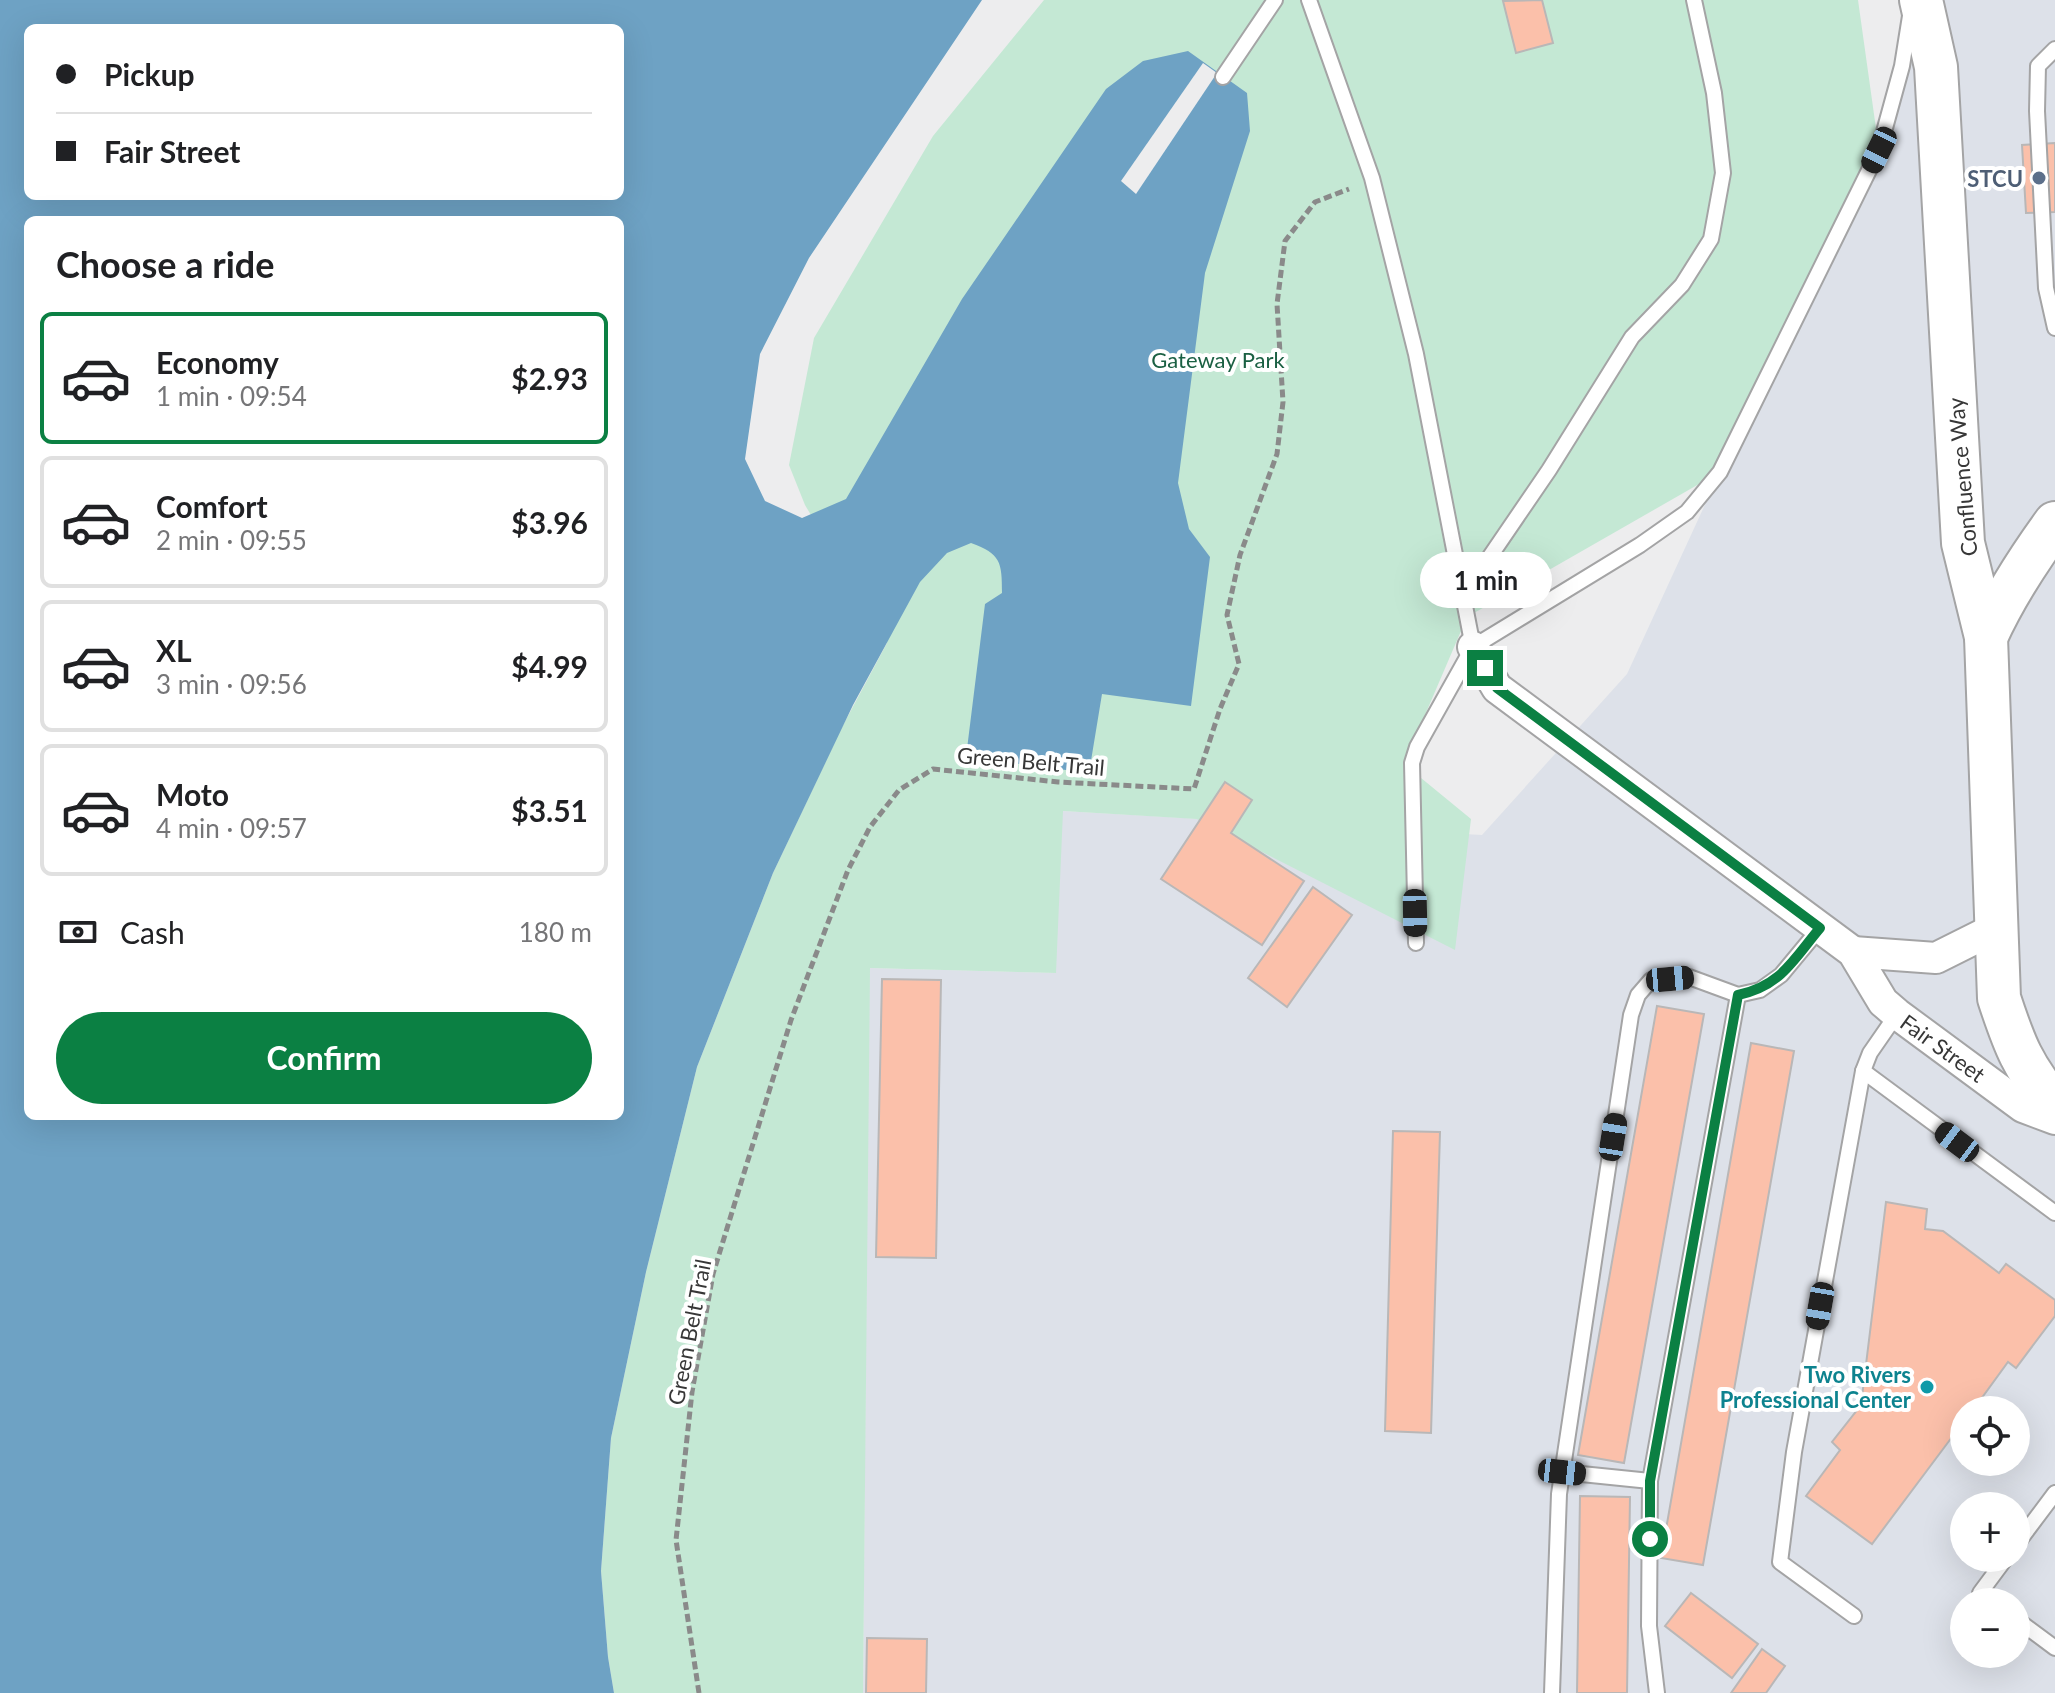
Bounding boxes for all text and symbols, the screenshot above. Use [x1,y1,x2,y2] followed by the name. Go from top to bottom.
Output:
[104,56,195,92] text: Pickup
[1858,123,1900,177] car
[104,133,240,169] text: Fair Street
[1967,165,2023,192] place label: STCU
[2030,169,2048,187] marker: STCU
[56,242,275,286] text: Choose a ride
[60,342,132,414] icon: car
[156,344,279,380] text: Economy
[1151,346,1285,373] park label: Gateway Park
[511,360,588,396] text: $2.93
[156,380,307,412] text: 1 min · 09:54
[1942,396,1982,557] street label: Confluence Way
[60,486,132,558] icon: car
[156,488,268,524] text: Comfort
[511,504,588,540] text: $3.96
[156,524,307,556] text: 2 min · 09:55
[1419,552,1551,608] callout: 1 min
[1454,564,1518,596] text: 1 min
[60,630,132,702] icon: car
[156,632,192,668] text: XL
[511,648,588,684] text: $4.99
[1467,650,1503,686] route end
[156,668,307,700] text: 3 min · 09:56
[956,741,1106,781] street label: Green Belt Trail
[60,774,132,846] icon: car
[156,776,229,812] text: Moto
[511,792,588,828] text: $3.51
[156,812,307,844] text: 4 min · 09:57
[1403,889,1427,937] car
[56,910,100,954] icon: cash
[120,914,185,950] text: Cash
[519,916,592,948] text: 180 m
[1645,965,1695,993] car
[1895,1008,1991,1088] street label: Fair Street
[56,1012,592,1104] button: Confirm
[1597,1111,1629,1163] car
[1931,1118,1983,1166] car
[662,1257,716,1407] street label: Green Belt Trail
[1804,1280,1836,1332] car
[1720,1361,1912,1413] place label: Two Rivers Professional Center
[1918,1378,1936,1396] marker: Two Rivers Professional Center
[1950,1396,2030,1668] map controls
[1950,1396,2030,1476] button: locate
[1537,1458,1587,1486] car
[1950,1492,2030,1572] button: +
[1632,1521,1668,1557] route start
[1950,1588,2030,1668] button: −

